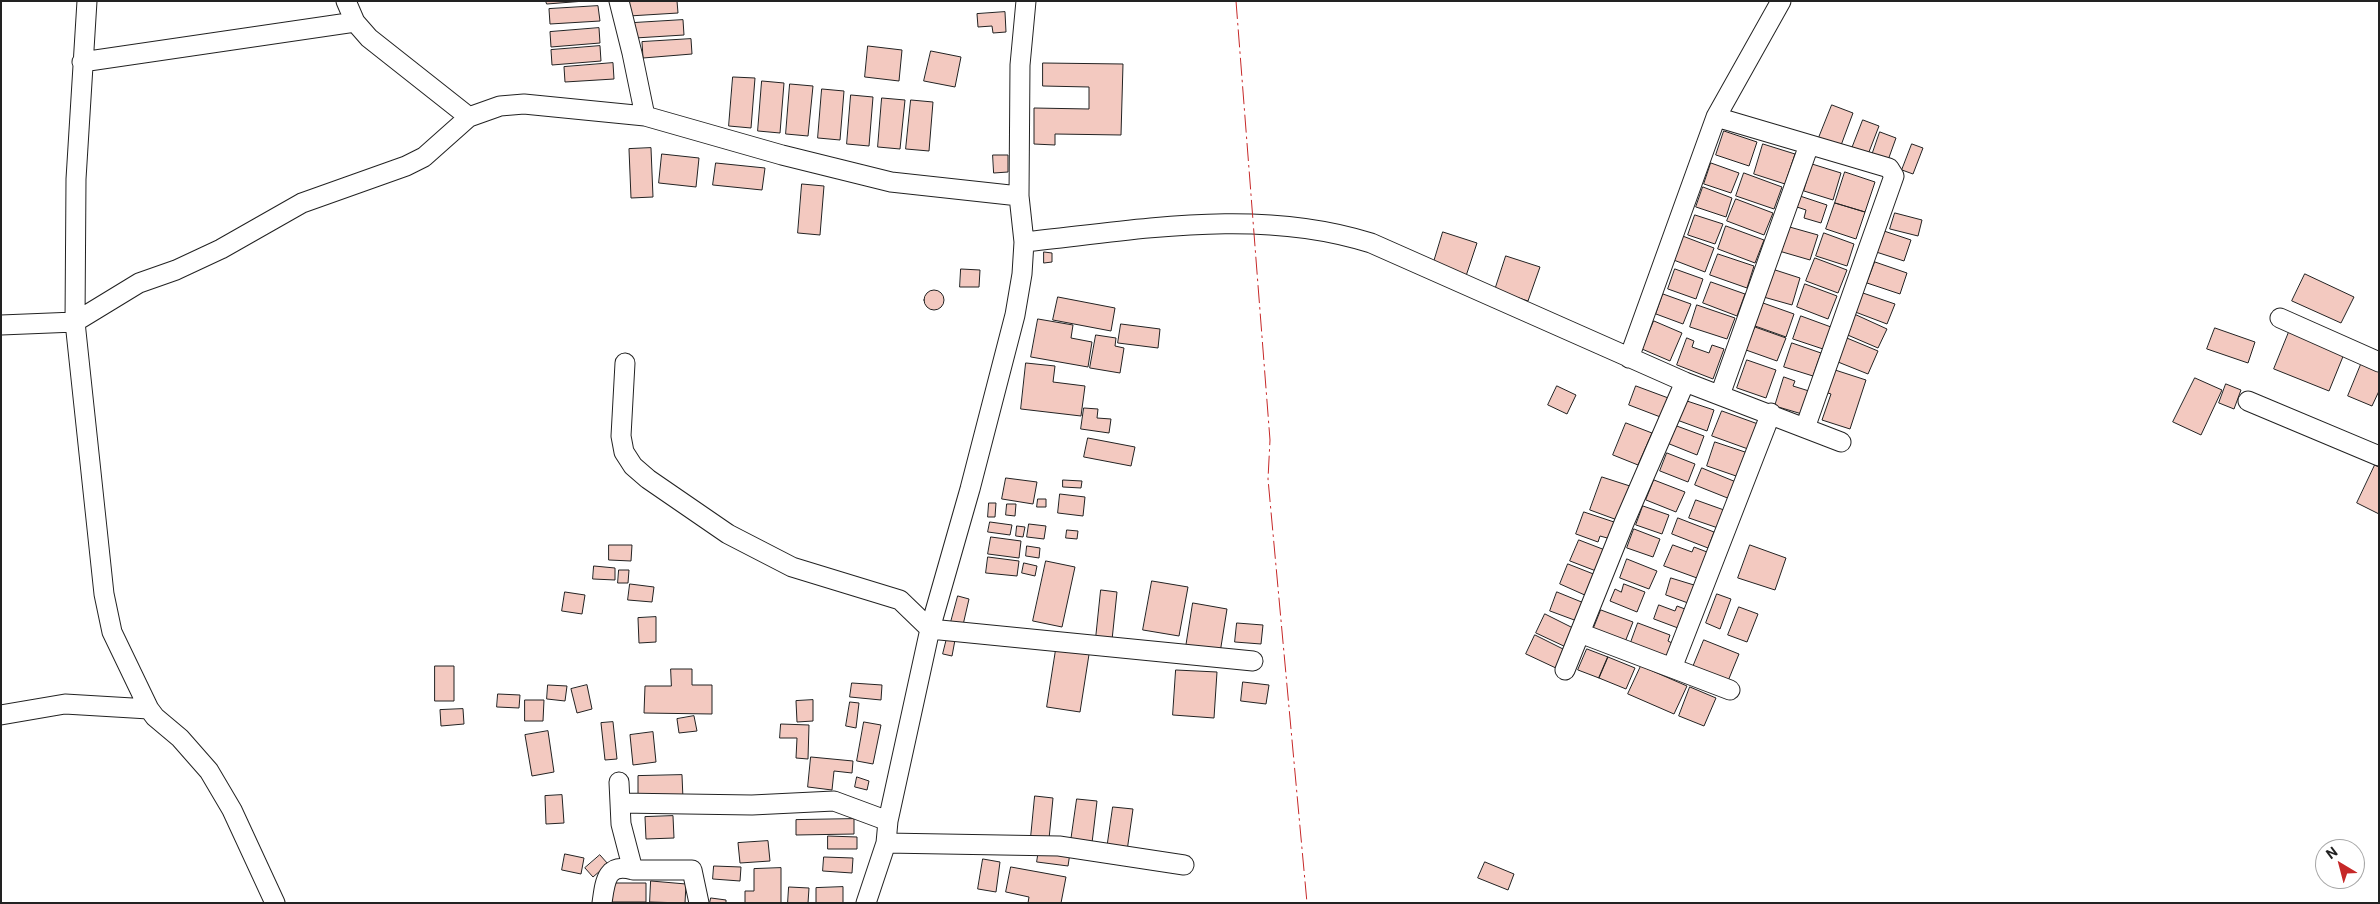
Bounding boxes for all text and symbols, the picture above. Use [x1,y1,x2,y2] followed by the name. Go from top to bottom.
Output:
[2315,839,2365,889] north arrow
[2323,843,2340,862] text: N

